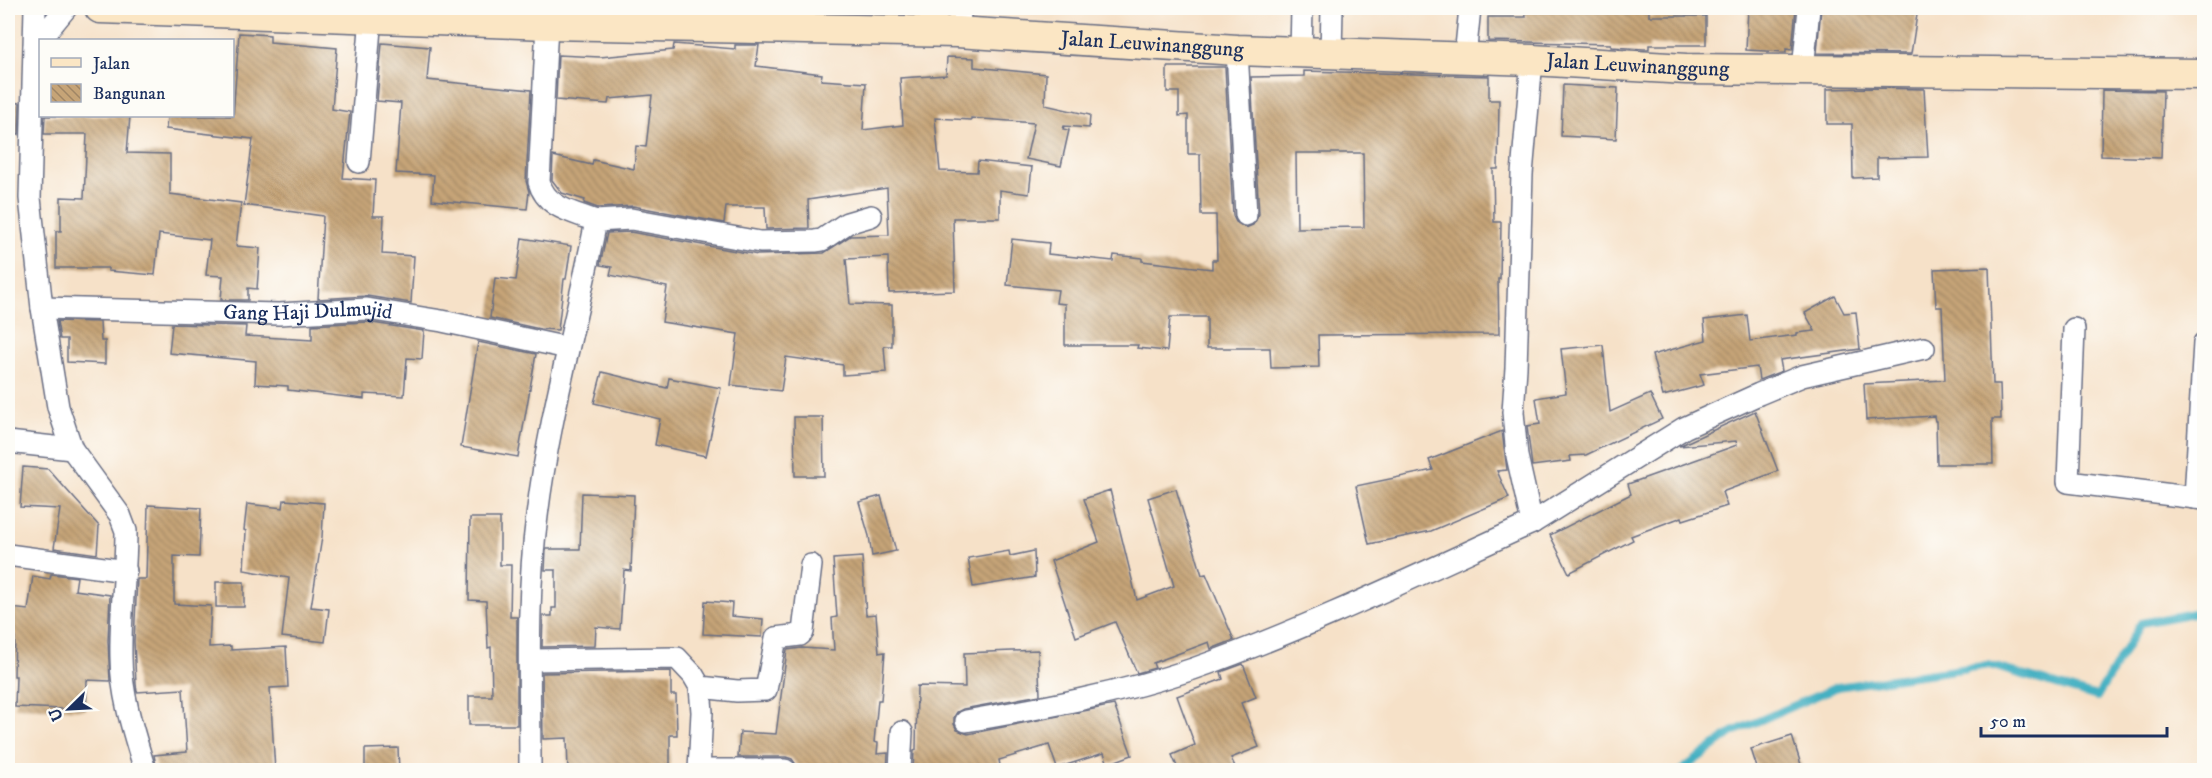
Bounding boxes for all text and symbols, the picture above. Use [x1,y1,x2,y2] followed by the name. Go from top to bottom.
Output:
[1058,26,1245,63] street label: Jalan Leuwinanggung
[39,39,234,117] legend
[1544,48,1730,82] street label: Jalan Leuwinanggung
[91,53,131,75] text: Jalan
[93,83,166,105] text: Bangunan
[223,296,395,327] street label: Gang Haji Dulmujid
[39,679,99,739] north arrow
[1981,700,2167,738] scale bar
[44,704,68,724] text: U
[1990,711,2026,733] text: 50 m

